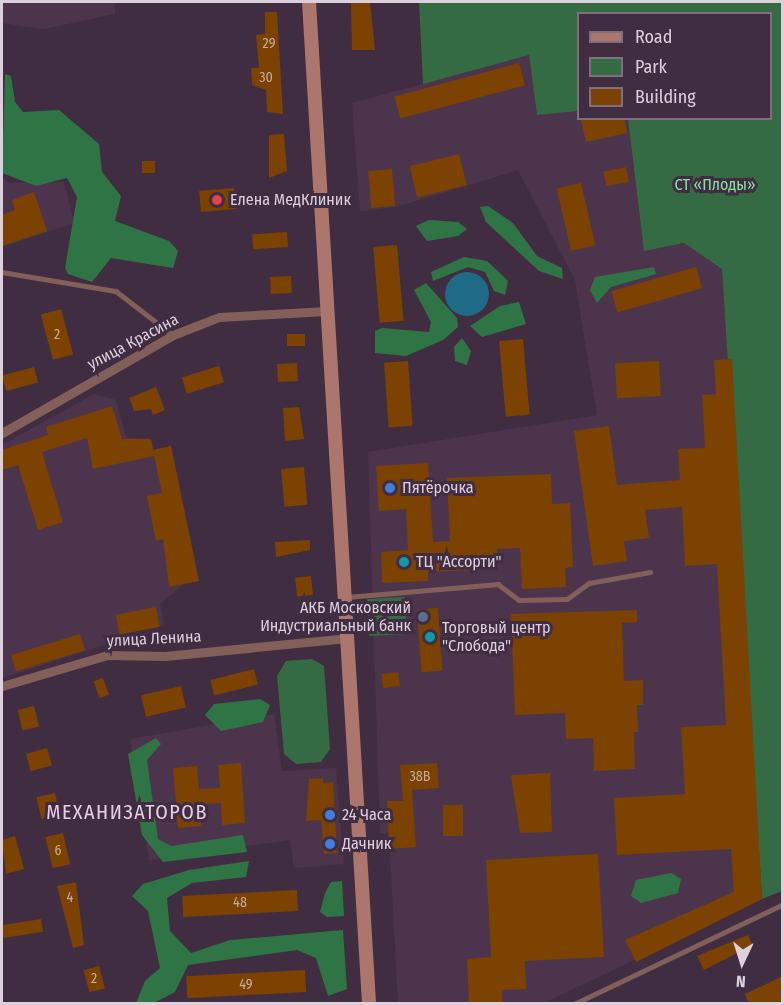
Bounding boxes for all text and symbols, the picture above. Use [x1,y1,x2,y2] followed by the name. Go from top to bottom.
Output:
[577,12,772,120] legend
[635,26,672,48] text: Road
[263,36,275,52] house number: 29
[635,56,667,78] text: Park
[259,70,273,86] house number: 30
[635,86,696,108] text: Building
[674,175,756,195] park label: СТ «Плоды»
[230,190,351,210] place label: Елена МедКлиник
[208,191,226,209] marker: Елена МедКлиник
[84,310,182,374] street label: улица Красина
[54,327,60,343] house number: 2
[402,478,474,498] place label: Пятёрочка
[383,481,397,495] marker: Пятёрочка
[416,552,502,572] place label: ТЦ "Ассорти"
[397,555,411,569] marker: ТЦ "Ассорти"
[260,598,411,636] place label: АКБ Московский Индустриальный банк
[416,610,430,624] marker: АКБ Московский Индустриальный банк
[442,618,550,656] place label: Торговый центр "Слобода"
[106,627,202,651] street label: улица Ленина
[423,630,437,644] marker: Торговый центр "Слобода"
[410,769,430,785] house number: 38В
[46,800,208,824] district label: МЕХАНИЗАТОРОВ
[342,805,391,825] place label: 24 Часа
[323,808,337,822] marker: 24 Часа
[342,834,391,854] place label: Дачник
[323,837,337,851] marker: Дачник
[55,843,61,859] house number: 6
[67,890,73,906] house number: 4
[233,895,247,911] house number: 48
[712,933,772,993] north arrow
[91,971,97,987] house number: 2
[735,972,746,991] text: N
[239,977,253,993] house number: 49

